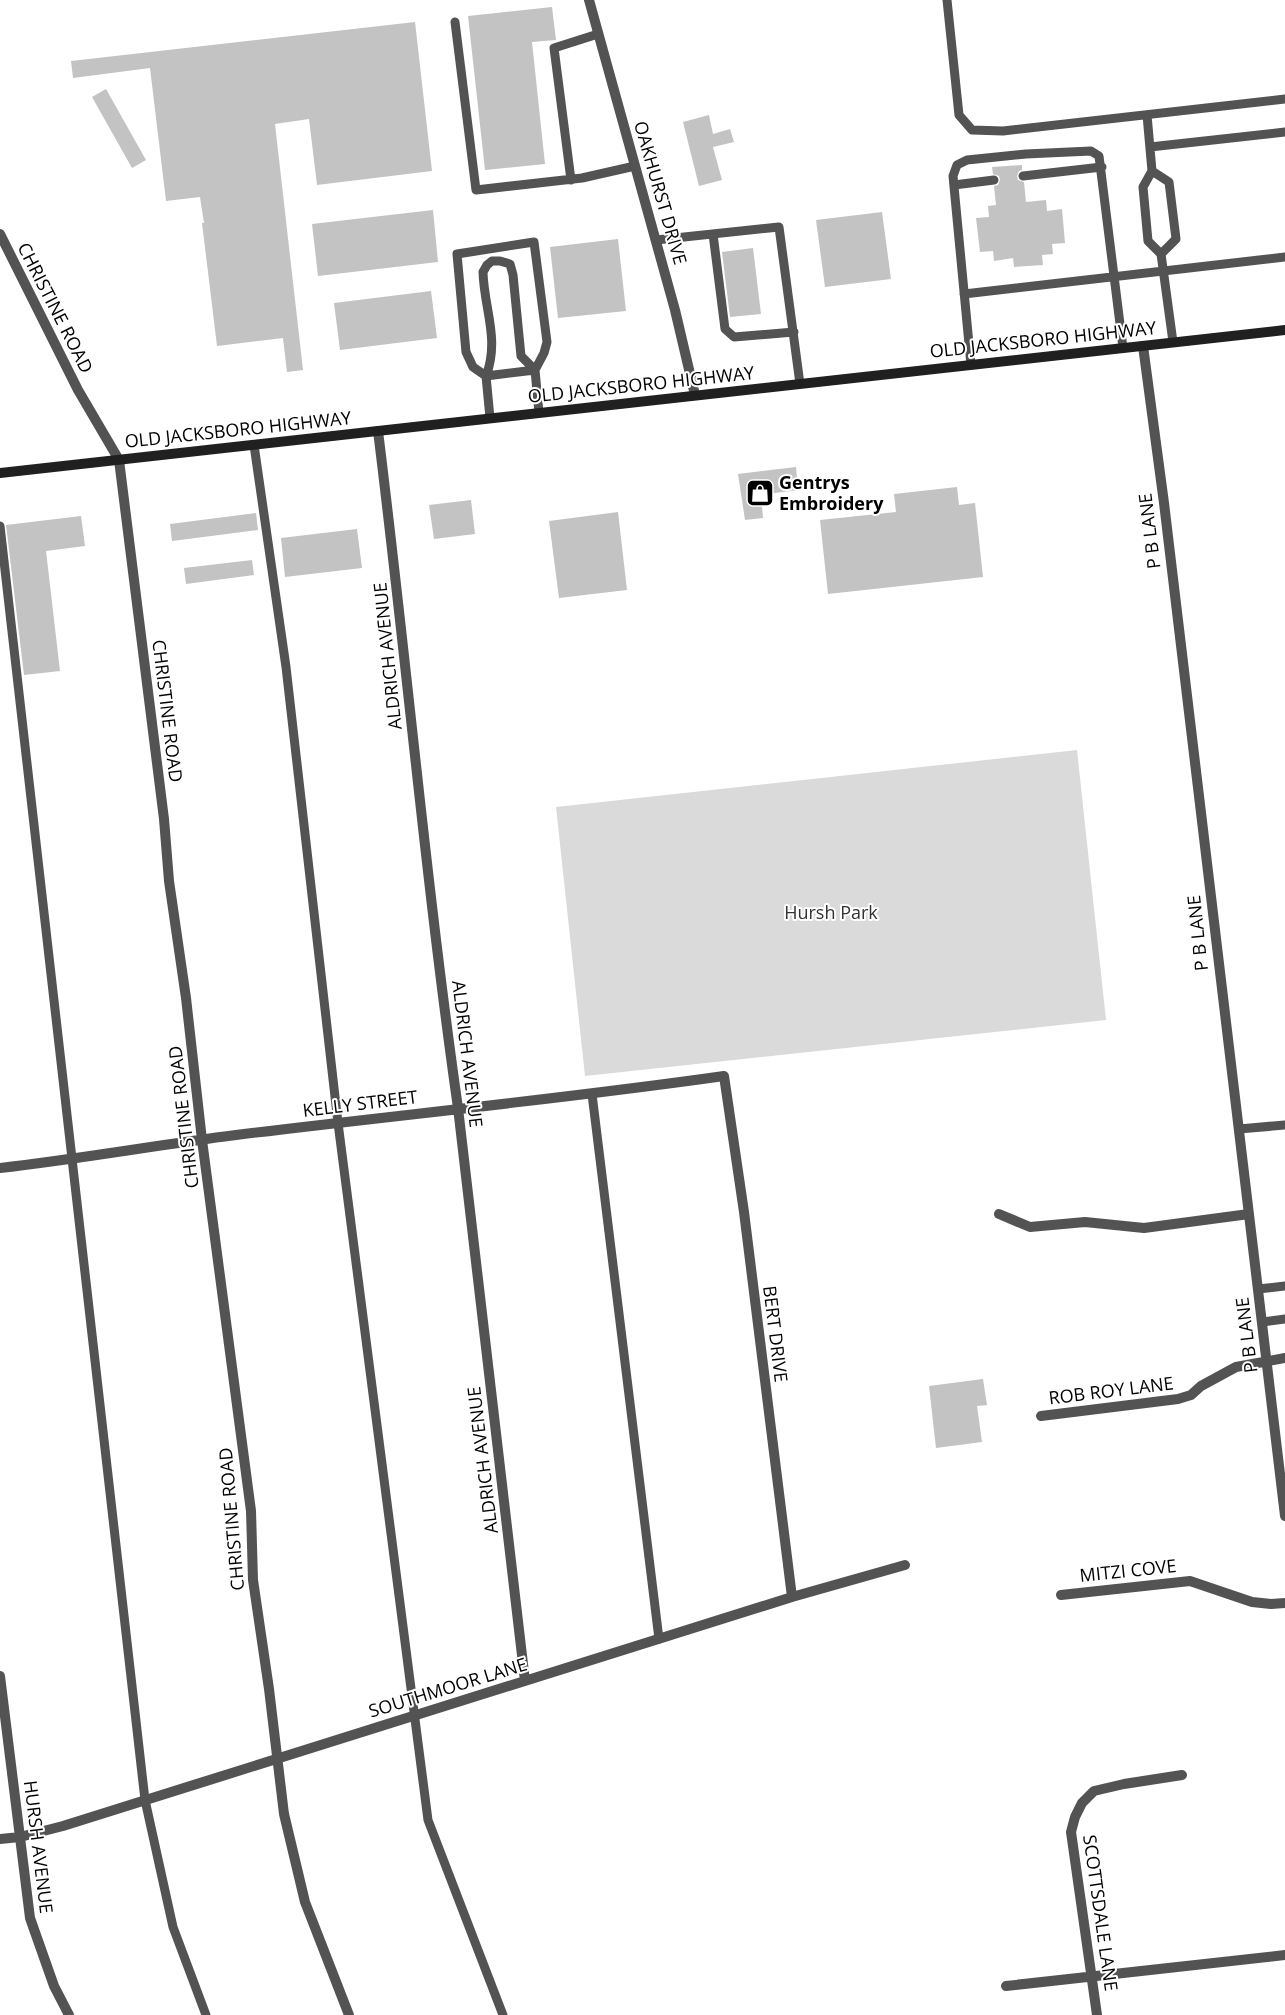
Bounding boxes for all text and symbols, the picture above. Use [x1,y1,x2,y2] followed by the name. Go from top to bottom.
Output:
[629,118,693,267] street label: OAKHURST DRIVE
[13,238,99,377] street label: CHRISTINE ROAD
[928,315,1158,363] street label: OLD JACKSBORO HIGHWAY
[526,360,756,408] street label: OLD JACKSBORO HIGHWAY
[123,405,353,453] street label: OLD JACKSBORO HIGHWAY
[779,470,884,515] place label: Gentrys Embroidery
[745,478,775,508] shop icon: Gentrys Embroidery
[1132,492,1166,570] street label: P B LANE
[367,581,407,731] street label: ALDRICH AVENUE
[147,638,189,783] street label: CHRISTINE ROAD
[1181,894,1213,972] street label: P B LANE
[784,900,878,924] park label: Hursh Park
[447,979,489,1129] street label: ALDRICH AVENUE
[162,1045,204,1190] street label: CHRISTINE ROAD
[301,1084,419,1122] street label: KELLY STREET
[758,1284,794,1384] street label: BERT DRIVE
[1229,1296,1263,1374] street label: P B LANE
[1047,1370,1175,1410] street label: ROB ROY LANE
[461,1385,503,1535] street label: ALDRICH AVENUE
[213,1447,249,1592] street label: CHRISTINE ROAD
[1078,1553,1177,1587] street label: MITZI COVE
[366,1652,530,1723] street label: SOUTHMOOR LANE
[19,1779,59,1915] street label: HURSH AVENUE
[1078,1833,1124,1993] street label: SCOTTSDALE LANE

